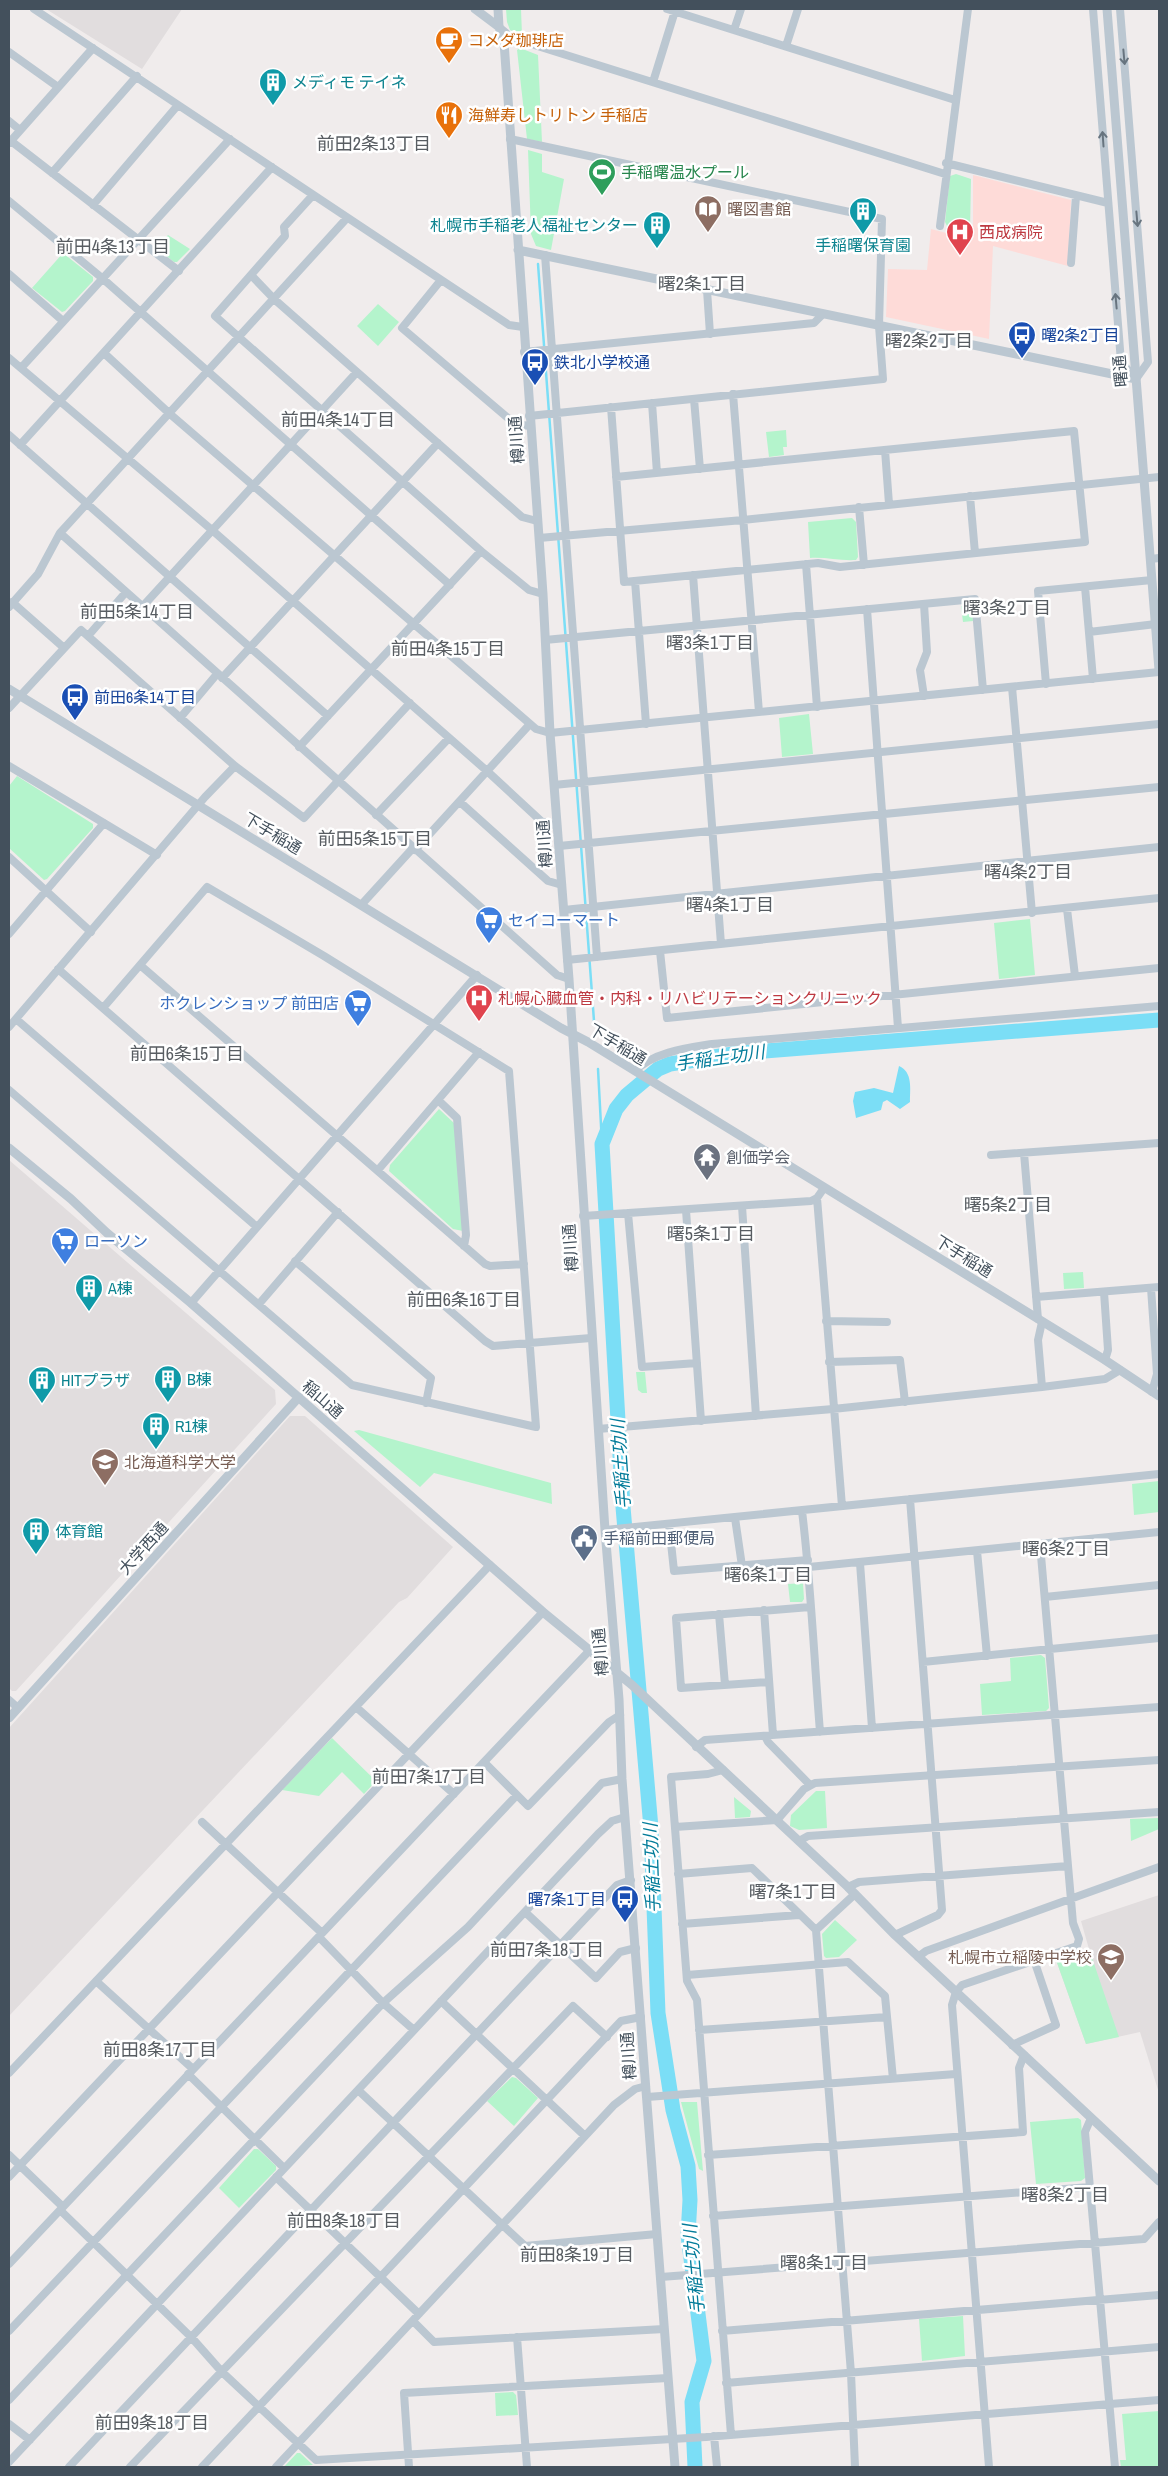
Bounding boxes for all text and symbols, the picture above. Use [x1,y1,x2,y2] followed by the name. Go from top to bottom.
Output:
[434,25,464,64] cafe icon: コメダ珈琲店
[468,29,564,51] place label: コメダ珈琲店
[1119,49,1128,65] one-way arrow
[258,67,288,106] building icon: メディモ テイネ
[292,71,407,93] place label: メディモ テイネ
[434,100,464,139] restaurant icon: 海鮮寿しトリトン 手稲店
[468,104,648,126] place label: 海鮮寿しトリトン 手稲店
[317,131,431,156] district label: 前田2条13丁目
[1099,132,1108,148] one-way arrow
[587,157,617,196] sports icon: 手稲曙温水プール
[621,161,749,183] place label: 手稲曙温水プール
[693,194,723,233] library icon: 曙図書館
[848,196,878,235] building icon: 手稲曙保育園
[727,198,791,220] place label: 曙図書館
[642,210,672,249] building icon: 札幌市手稲老人福祉センター
[1132,211,1141,227] one-way arrow
[430,214,638,236] place label: 札幌市手稲老人福祉センター
[945,217,975,256] hospital icon: 西成病院
[979,221,1043,243] place label: 西成病院
[56,234,170,259] district label: 前田4条13丁目
[815,234,911,256] place label: 手稲曙保育園
[658,271,746,296] district label: 曙2条1丁目
[1112,294,1121,310] one-way arrow
[1007,320,1037,359] bus stop icon: 曙2条2丁目
[1041,324,1120,346] place label: 曙2条2丁目
[885,328,973,353] district label: 曙2条2丁目
[520,347,550,386] bus stop icon: 鉄北小学校通
[554,351,650,373] place label: 鉄北小学校通
[1108,354,1132,388] street label: 曙通
[281,407,395,432] district label: 前田4条14丁目
[503,415,529,465] street label: 樽川通
[963,595,1051,620] district label: 曙3条2丁目
[80,599,194,624] district label: 前田5条14丁目
[666,630,754,655] district label: 曙3条1丁目
[391,636,505,661] district label: 前田4条15丁目
[60,682,90,721] bus stop icon: 前田6条14丁目
[94,686,196,708] place label: 前田6条14丁目
[240,807,306,859] street label: 下手稲通
[531,819,557,869] street label: 樽川通
[318,826,432,851] district label: 前田5条15丁目
[984,859,1072,884] district label: 曙4条2丁目
[686,892,774,917] district label: 曙4条1丁目
[474,905,504,944] supermarket icon: セイコーマート
[508,909,620,931] place label: セイコーマート
[464,983,494,1022] hospital icon: 札幌心臓血管・内科・リハビリテーションクリニック
[498,987,882,1009] place label: 札幌心臓血管・内科・リハビリテーションクリニック
[343,988,373,1027] supermarket icon: ホクレンショップ 前田店
[159,992,339,1014] place label: ホクレンショップ 前田店
[585,1018,651,1070] street label: 下手稲通
[674,1039,768,1076] water label: 手稲土功川
[130,1041,244,1066] district label: 前田6条15丁目
[692,1142,722,1181] temple icon: 創価学会
[726,1146,790,1168] place label: 創価学会
[964,1192,1052,1217] district label: 曙5条2丁目
[667,1221,755,1246] district label: 曙5条1丁目
[557,1223,583,1273] street label: 樽川通
[50,1226,80,1265] supermarket icon: ローソン
[84,1230,148,1252] place label: ローソン
[931,1230,997,1282] street label: 下手稲通
[74,1273,104,1312] building icon: A棟
[107,1277,133,1299] place label: A棟
[407,1287,521,1312] district label: 前田6条16丁目
[153,1364,183,1403] building icon: B棟
[27,1365,57,1404] building icon: HITプラザ
[187,1368,212,1390] place label: B棟
[61,1369,130,1391] place label: HITプラザ
[298,1375,348,1423] street label: 稲山通
[141,1411,171,1450] building icon: R1棟
[175,1415,208,1437] place label: R1棟
[605,1416,636,1510] water label: 手稲土功川
[90,1447,120,1486] school or university icon: 北海道科学大学
[124,1451,236,1473] place label: 北海道科学大学
[21,1516,51,1555] building icon: 体育館
[113,1517,173,1579] street label: 大学西通
[55,1520,103,1542] place label: 体育館
[569,1523,599,1562] public building icon: 手稲前田郵便局
[603,1527,715,1549] place label: 手稲前田郵便局
[1022,1536,1110,1561] district label: 曙6条2丁目
[724,1562,812,1587] district label: 曙6条1丁目
[587,1627,613,1677] street label: 樽川通
[372,1764,486,1789] district label: 前田7条17丁目
[637,1821,666,1913] water label: 手稲土功川
[749,1879,837,1904] district label: 曙7条1丁目
[610,1884,640,1923] bus stop icon: 曙7条1丁目
[527,1888,606,1910] place label: 曙7条1丁目
[490,1937,604,1962] district label: 前田7条18丁目
[1096,1942,1126,1981] school or university icon: 札幌市立稲陵中学校
[948,1946,1092,1968] place label: 札幌市立稲陵中学校
[615,2031,641,2081] street label: 樽川通
[103,2037,217,2062] district label: 前田8条17丁目
[1021,2182,1109,2207] district label: 曙8条2丁目
[287,2208,401,2233] district label: 前田8条18丁目
[677,2221,710,2315] water label: 手稲土功川
[520,2242,634,2267] district label: 前田8条19丁目
[780,2250,868,2275] district label: 曙8条1丁目
[95,2410,209,2435] district label: 前田9条18丁目

